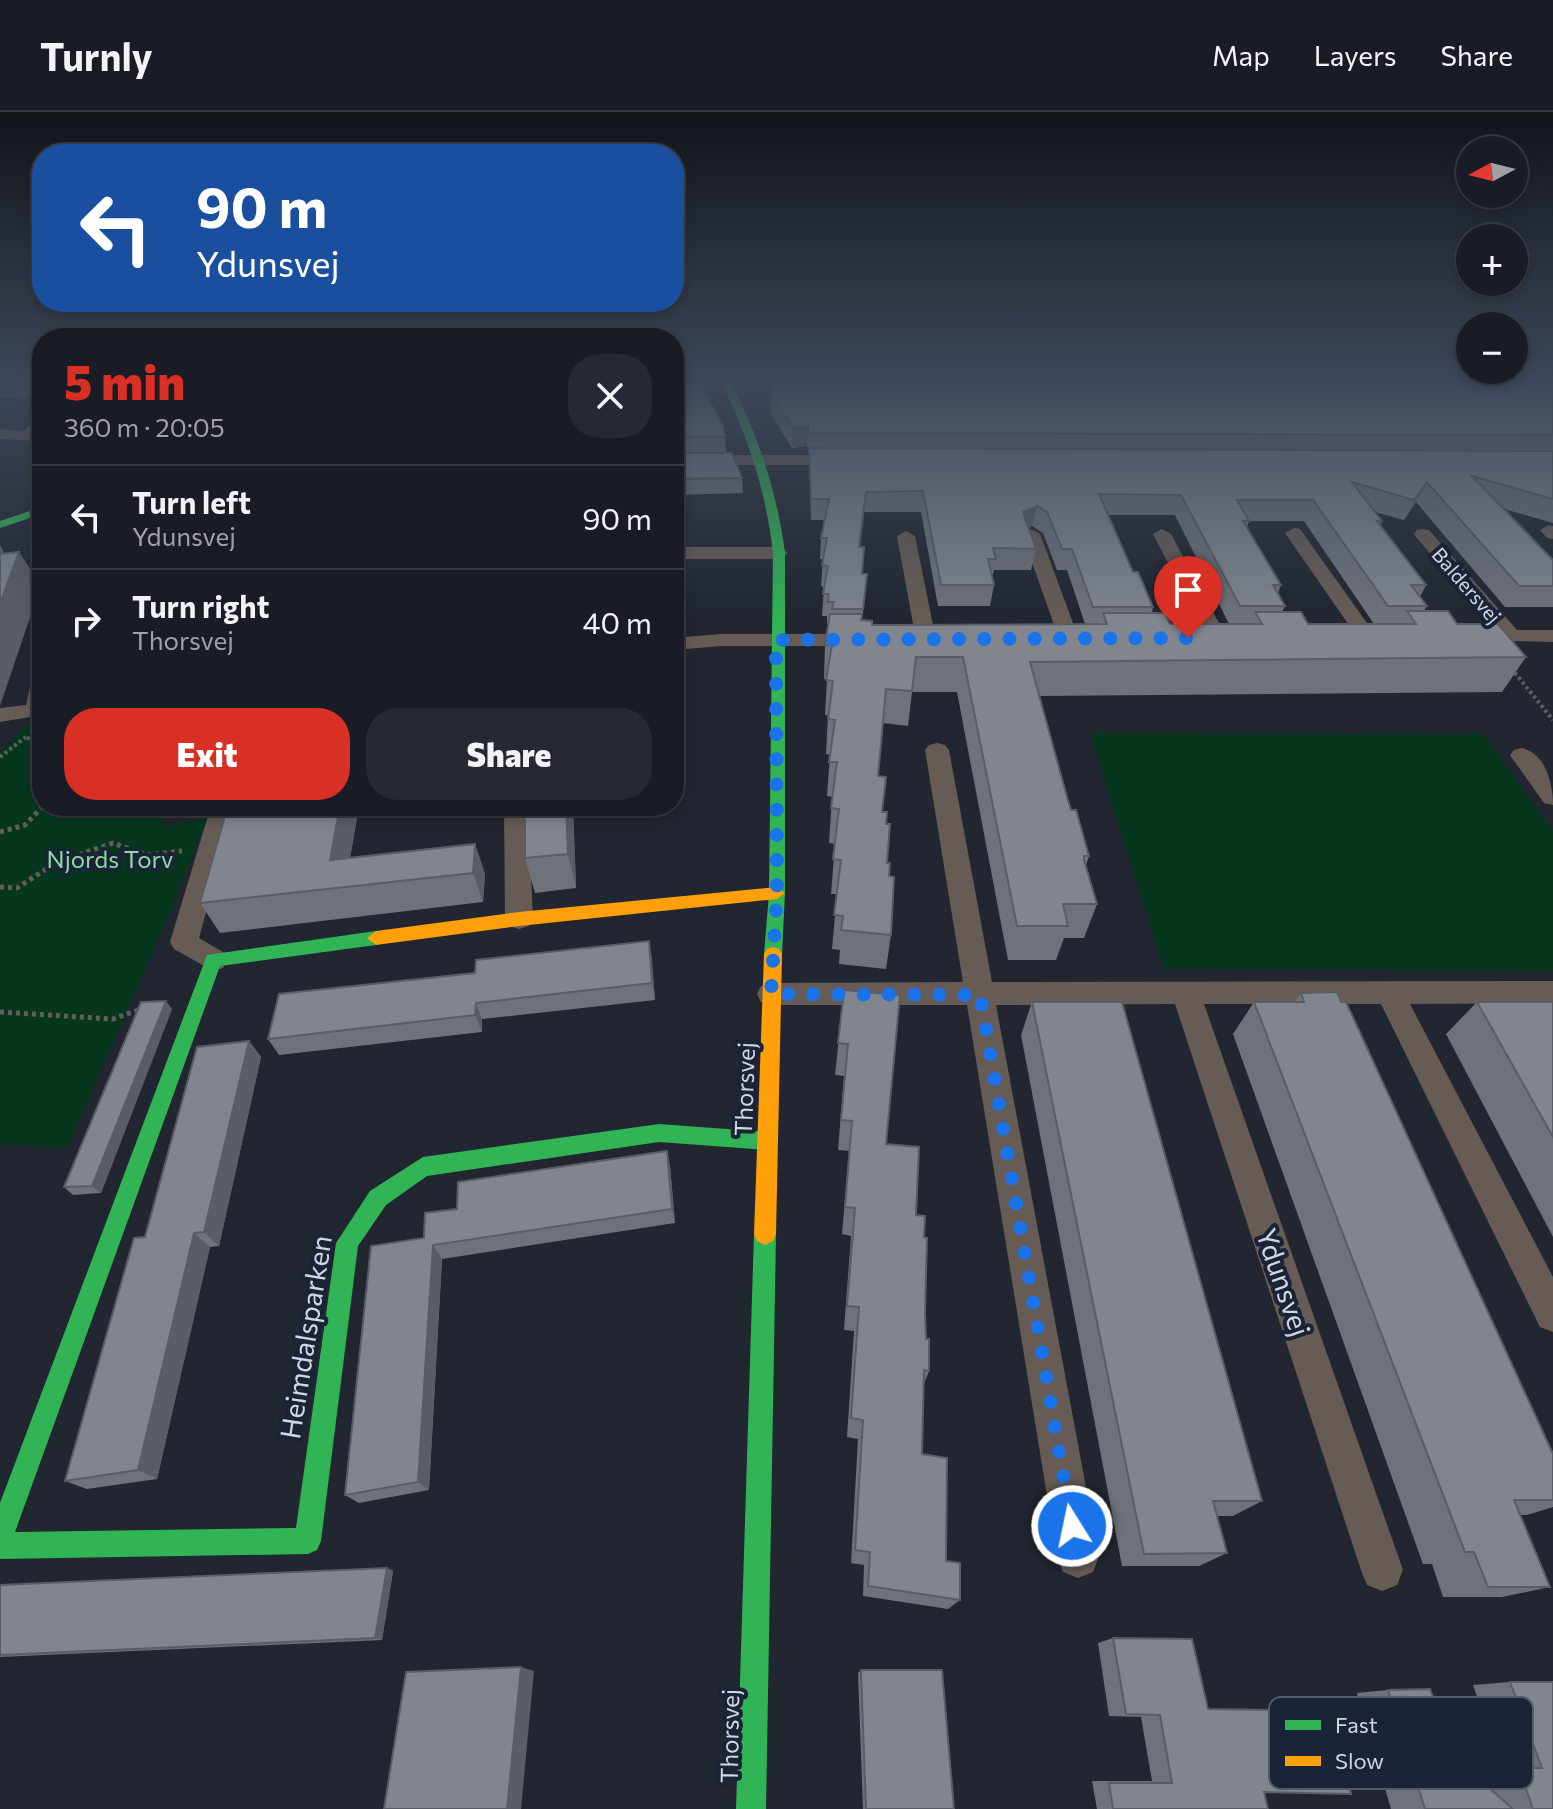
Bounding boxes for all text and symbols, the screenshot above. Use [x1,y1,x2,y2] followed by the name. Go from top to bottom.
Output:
[40,32,153,79] text: Turnly
[1212,38,1270,72] text: Map
[1314,38,1396,72] text: Layers
[1440,38,1513,72] text: Share
[1456,136,1528,208] north arrow
[1456,136,1528,384] map controls
[196,171,327,240] text: 90 m
[64,176,168,280] icon: left
[1456,224,1528,296] button: +
[196,240,340,284] text: Ydunsvej
[1456,312,1528,384] button: −
[64,351,185,410] text: 5 min
[568,354,652,438] button: close
[64,411,225,442] text: 360 m · 20:05
[132,483,251,520] text: Turn left
[64,495,108,539] icon: left
[582,499,652,536] text: 90 m
[132,520,236,551] text: Ydunsvej
[1428,542,1506,628] street label: Baldersvej
[1154,556,1222,638] pin
[1166,568,1210,612] icon: arrive
[132,587,269,624] text: Turn right
[64,599,108,643] icon: right
[583,603,652,640] text: 40 m
[132,624,234,655] text: Thorsvej
[64,708,350,800] button: Exit
[366,708,652,800] button: Share
[47,844,173,873] park label: Njords Torv
[728,1042,760,1136] street label: Thorsvej
[1250,1224,1318,1340] street label: Ydunsvej
[272,1233,338,1441] street label: Heimdalsparken
[1030,1484,1114,1568] position arrow
[714,1689,744,1783] street label: Thorsvej
[1269,1697,1533,1789] legend
[1335,1711,1378,1738] text: Fast
[1335,1747,1384,1774] text: Slow

